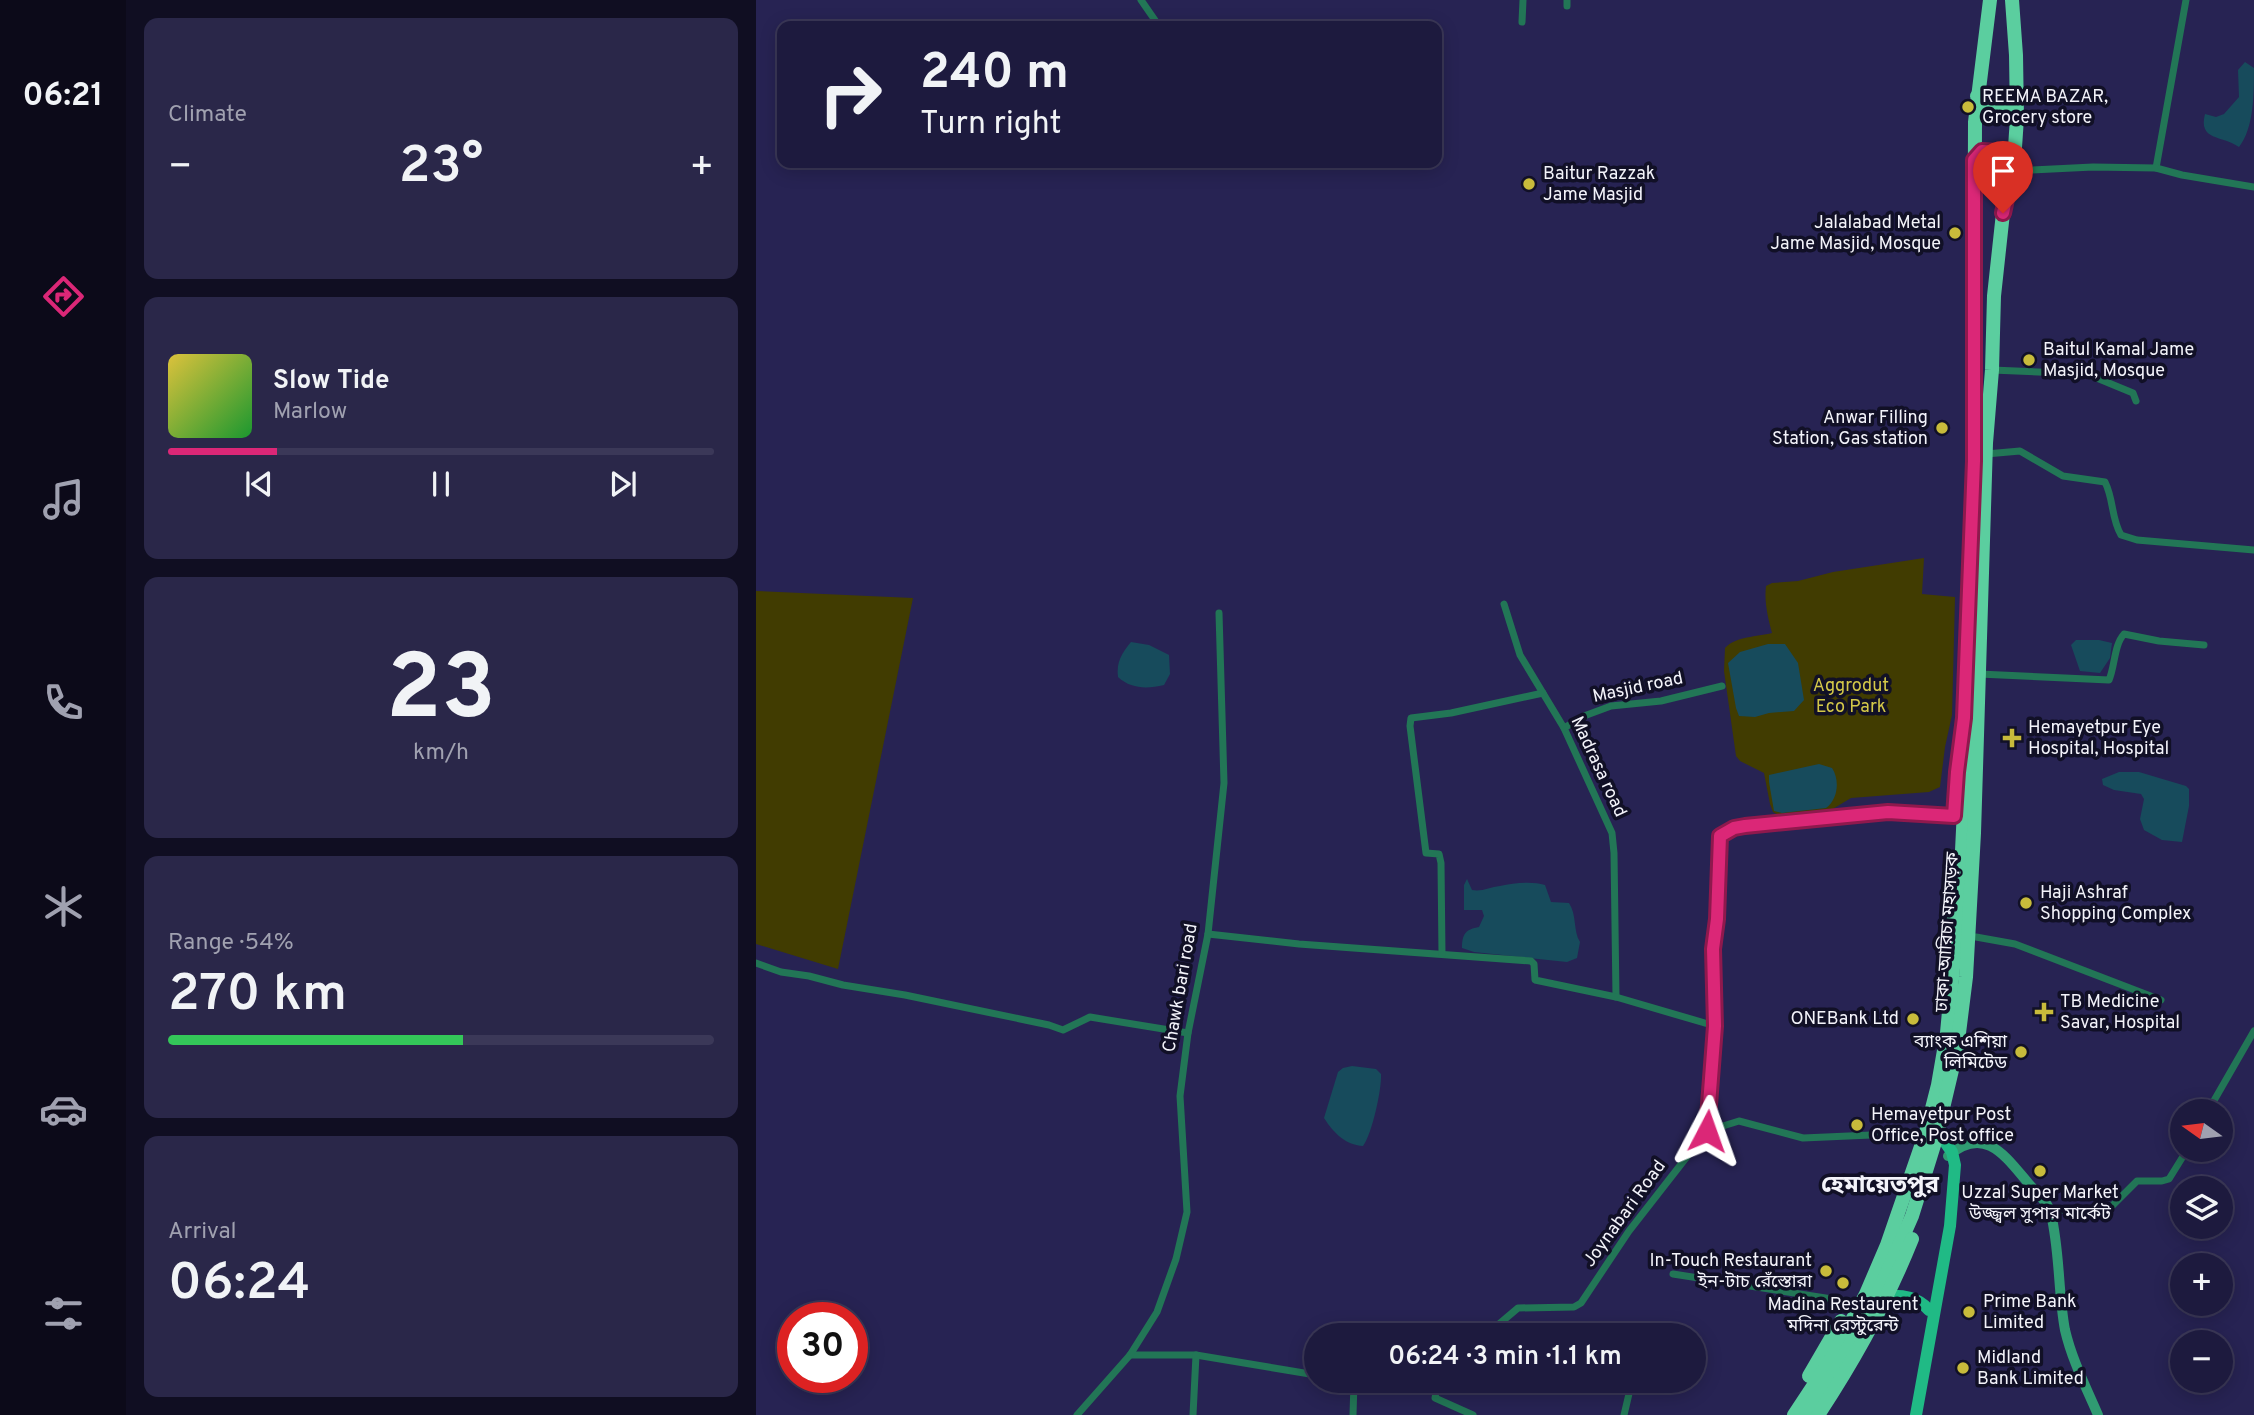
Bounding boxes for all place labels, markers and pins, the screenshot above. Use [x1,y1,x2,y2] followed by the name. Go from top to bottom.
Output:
[1982,86,2108,130] place label: REEMA BAZAR, Grocery store
[1960,99,1976,115] marker: REEMA BAZAR, Grocery store
[1973,141,2033,213] pin
[1543,163,1655,207] place label: Baitur Razzak Jame Masjid
[1521,176,1537,192] marker: Baitur Razzak Jame Masjid
[1770,212,1941,256] place label: Jalalabad Metal Jame Masjid, Mosque
[1947,225,1963,241] marker: Jalalabad Metal Jame Masjid, Mosque
[2043,339,2194,383] place label: Baitul Kamal Jame Masjid, Mosque
[2021,352,2037,368] marker: Baitul Kamal Jame Masjid, Mosque
[1772,407,1928,451] place label: Anwar Filling Station, Gas station
[1934,420,1950,436] marker: Anwar Filling Station, Gas station
[2028,717,2169,761] place label: Hemayetpur Eye Hospital, Hospital
[2002,728,2022,748] marker: Hemayetpur Eye Hospital, Hospital
[2040,882,2191,926] place label: Haji Ashraf Shopping Complex
[2018,895,2034,911] marker: Haji Ashraf Shopping Complex
[2060,991,2180,1035] place label: TB Medicine Savar, Hospital
[2034,1002,2054,1022] marker: TB Medicine Savar, Hospital
[1790,1008,1899,1031] place label: ONEBank Ltd
[1905,1011,1921,1027] marker: ONEBank Ltd
[1913,1031,2007,1075] place label: ব্যাংক এশিয়া লিমিটেড
[2013,1044,2029,1060] marker: ব্যাংক এশিয়া লিমিটেড
[1871,1104,2014,1148] place label: Hemayetpur Post Office, Post office
[1849,1117,1865,1133] marker: Hemayetpur Post Office, Post office
[2032,1163,2048,1179] marker: Uzzal Super Market উজ্জ্বল সুপার মার্কেট
[1961,1182,2119,1226] place label: Uzzal Super Market উজ্জ্বল সুপার মার্কেট
[1650,1250,1812,1294] place label: In-Touch Restaurant ইন-টাচ রেঁস্তোরা
[1818,1263,1834,1279] marker: In-Touch Restaurant ইন-টাচ রেঁস্তোরা
[1835,1275,1851,1291] marker: Madina Restaurent মদিনা রেস্টুরেন্ট
[1983,1291,2077,1335] place label: Prime Bank Limited
[1767,1294,1919,1338] place label: Madina Restaurent মদিনা রেস্টুরেন্ট
[1961,1304,1977,1320] marker: Prime Bank Limited
[1977,1347,2084,1391] place label: Midland Bank Limited
[1955,1360,1971,1376] marker: Midland Bank Limited

